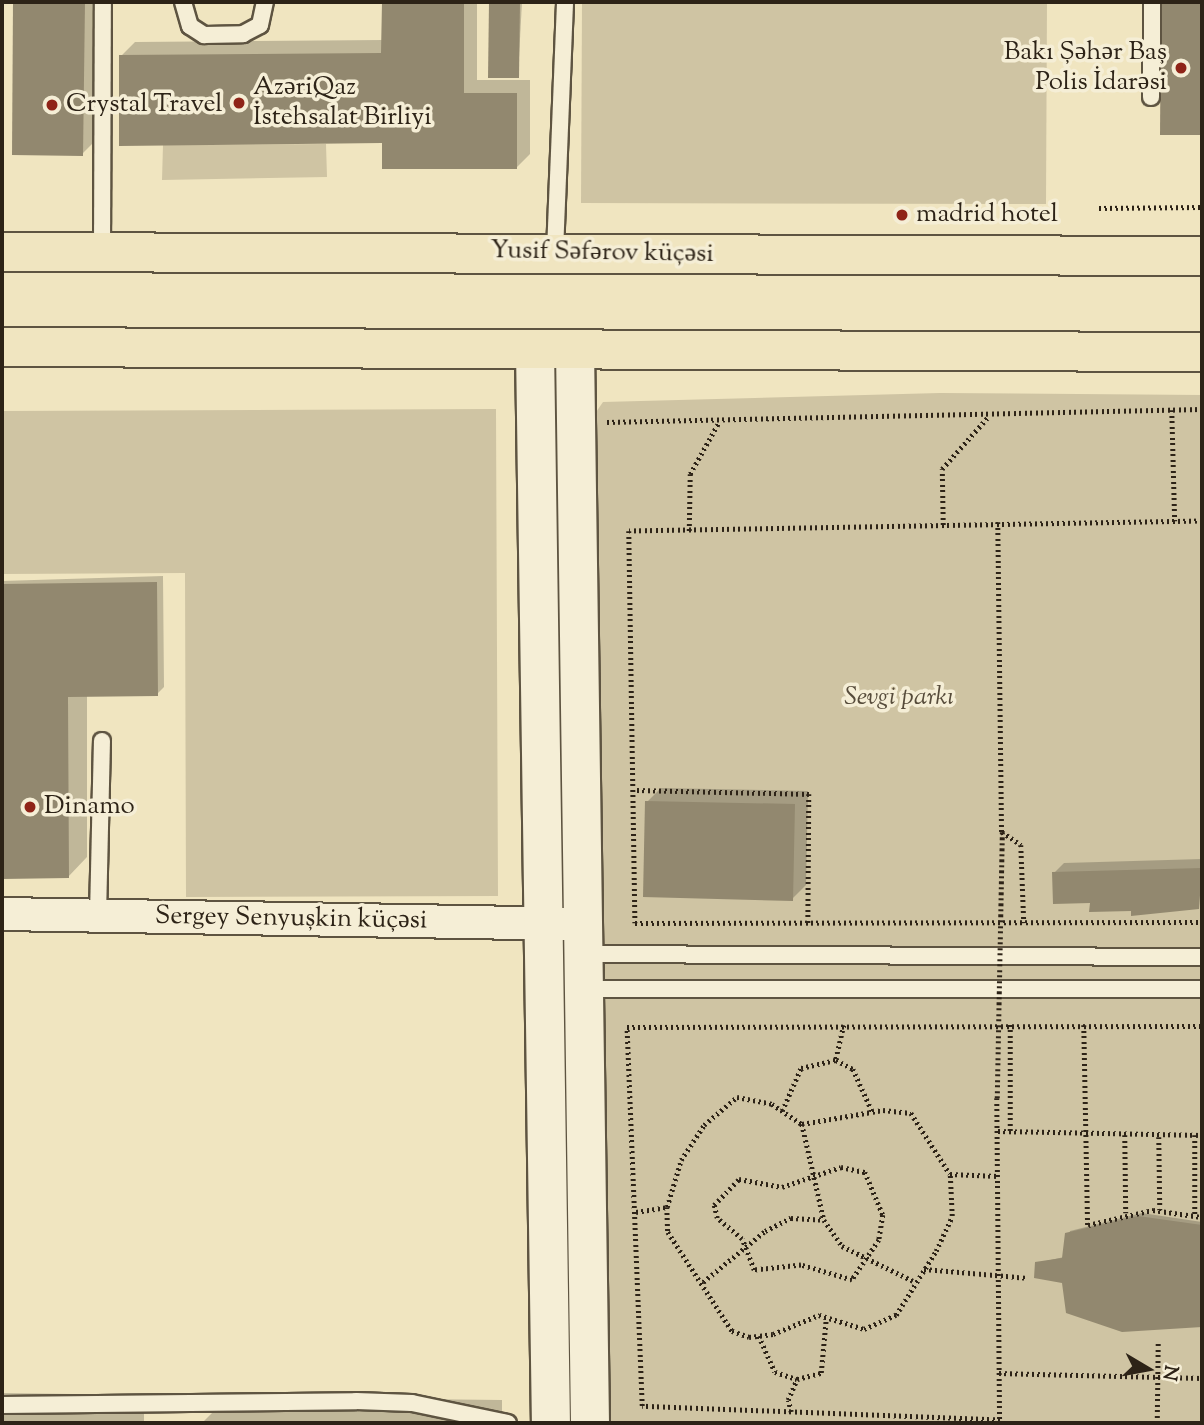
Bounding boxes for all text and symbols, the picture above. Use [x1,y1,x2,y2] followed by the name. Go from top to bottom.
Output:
[1004,37,1167,98] place label: Bakı Şəhər Baş Polis İdarəsi
[1173,60,1189,76] marker: Bakı Şəhər Baş Polis İdarəsi
[253,72,432,134] place label: AzəriQaz İstehsalat Birliyi
[66,89,223,121] place label: Crystal Travel
[231,95,247,111] marker: AzəriQaz İstehsalat Birliyi
[44,97,60,113] marker: Crystal Travel
[916,199,1058,231] place label: madrid hotel
[894,207,910,223] marker: madrid hotel
[490,235,714,271] street label: Yusif Səfərov küçəsi
[844,682,954,714] park label: Sevgi parkı
[44,791,135,823] place label: Dinamo
[22,799,38,815] marker: Dinamo
[154,901,428,937] street label: Sergey Senyuşkin küçəsi
[1113,1334,1183,1404] north arrow
[1155,1363,1184,1383] text: N

